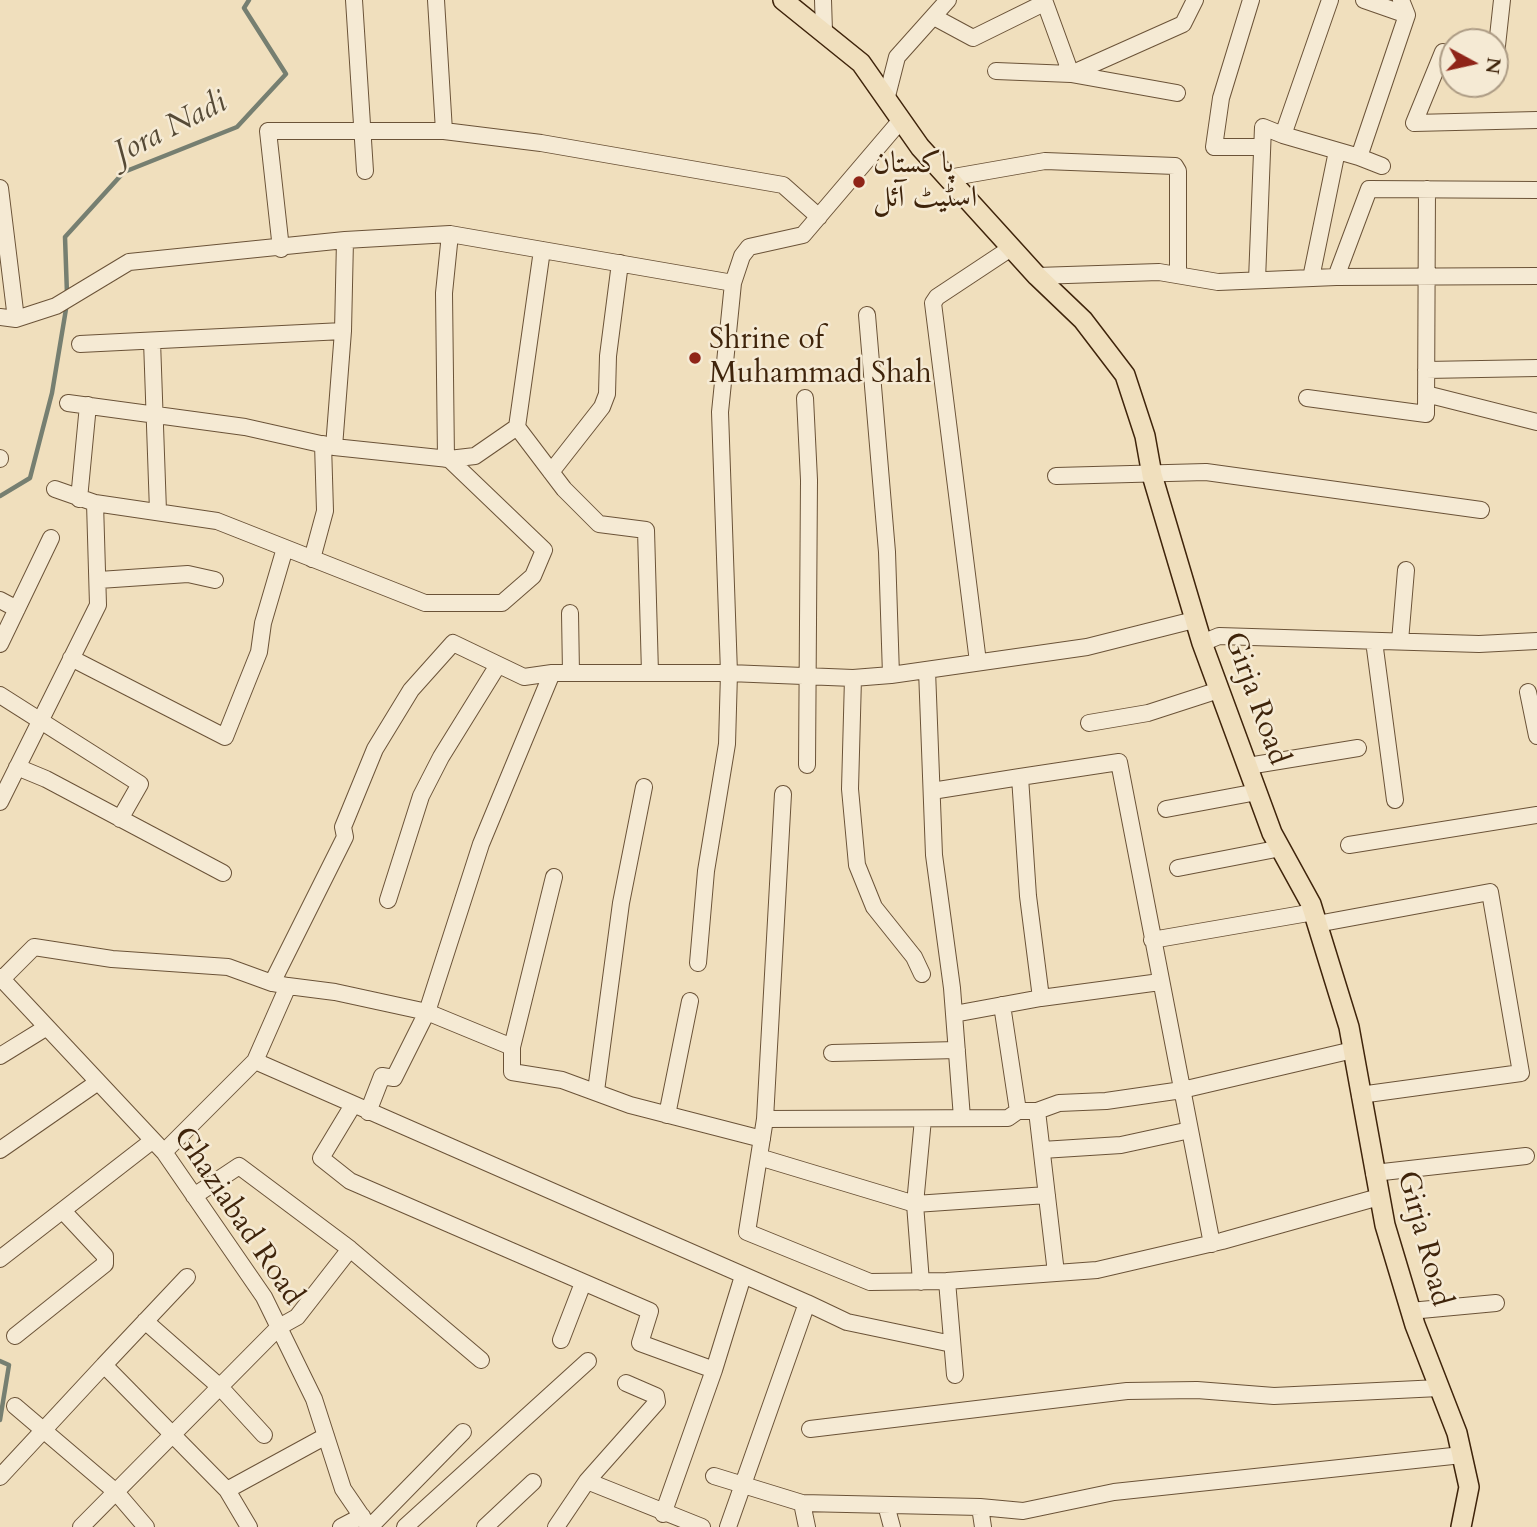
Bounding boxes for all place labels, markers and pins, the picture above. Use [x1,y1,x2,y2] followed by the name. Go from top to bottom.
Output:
[873,147,977,218] place label: پاکستان اسٹیٹ آئل
[851,174,867,190] marker: پاکستان اسٹیٹ آئل
[709,323,932,394] place label: Shrine of Muhammad Shah
[687,350,703,366] marker: Shrine of Muhammad Shah

